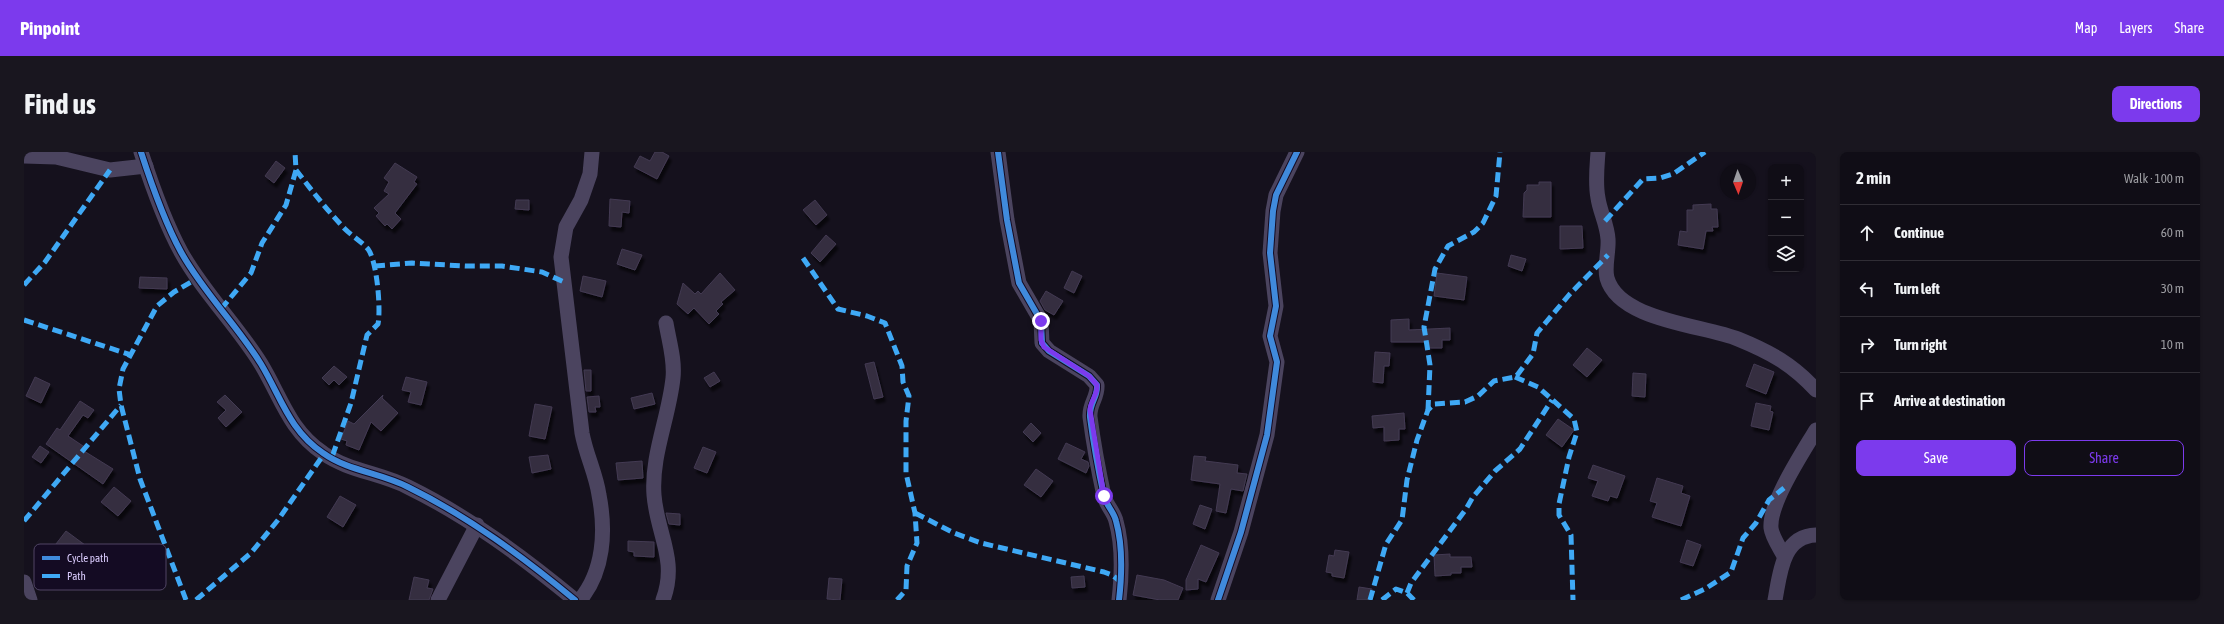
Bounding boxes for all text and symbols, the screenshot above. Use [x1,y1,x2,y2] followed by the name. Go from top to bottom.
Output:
[20,17,80,39] text: Pinpoint
[2075,20,2097,36] text: Map
[2119,20,2152,36] text: Layers
[2174,20,2204,36] text: Share
[2112,86,2200,122] button: Directions
[24,88,96,120] text: Find us
[1720,164,1756,200] north arrow
[1768,164,1804,272] map controls
[1768,164,1804,200] button: +
[1856,168,1891,188] text: 2 min
[2124,171,2184,186] text: Walk · 100 m
[1768,200,1804,236] button: −
[1856,222,1878,244] icon: ahead
[1894,224,1944,241] text: Continue
[2161,225,2184,240] text: 60 m
[1768,236,1804,272] button: layers
[1856,278,1878,300] icon: left
[1894,280,1940,297] text: Turn left
[2161,281,2184,296] text: 30 m
[1032,312,1050,330] route end
[1856,334,1878,356] icon: right
[1894,336,1947,353] text: Turn right
[2161,337,2184,352] text: 10 m
[1856,390,1878,412] icon: arrive
[1894,392,2005,409] text: Arrive at destination
[1856,440,2016,476] button: Save
[2024,440,2184,476] button: Share
[1095,487,1113,505] route start
[34,544,166,590] legend
[67,552,109,564] text: Cycle path
[67,570,86,582] text: Path

